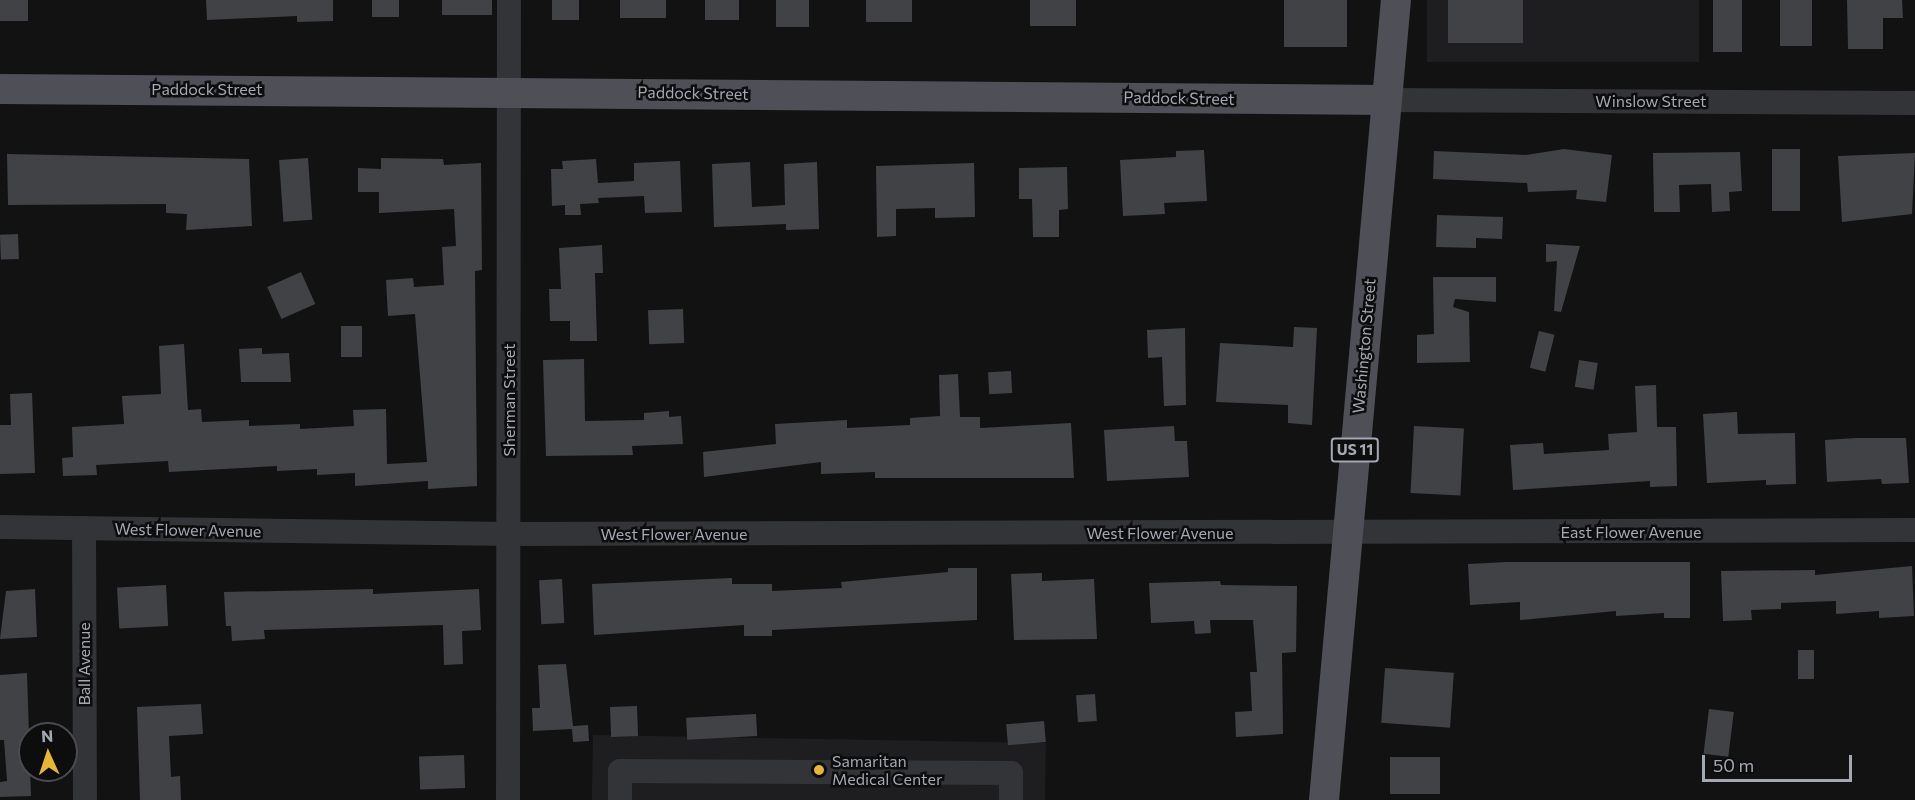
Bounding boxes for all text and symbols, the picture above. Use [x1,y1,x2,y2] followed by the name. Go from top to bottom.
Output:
[151,79,263,99] street label: Paddock Street
[637,82,749,104] street label: Paddock Street
[1123,87,1235,109] street label: Paddock Street
[1595,91,1707,111] street label: Winslow Street
[1349,278,1379,414] street label: Washington Street
[499,343,519,457] street label: Sherman Street
[1330,438,1380,462] road number: US 11
[114,519,262,541] street label: West Flower Avenue
[1561,522,1701,542] street label: East Flower Avenue
[1087,523,1233,543] street label: West Flower Avenue
[601,524,747,544] street label: West Flower Avenue
[74,622,94,706] street label: Ball Avenue
[18,722,78,782] north arrow
[41,726,54,745] text: N
[1705,743,1855,781] scale bar
[832,751,942,789] place label: Samaritan Medical Center
[1713,754,1754,776] text: 50 m
[810,761,828,779] marker: Samaritan Medical Center

